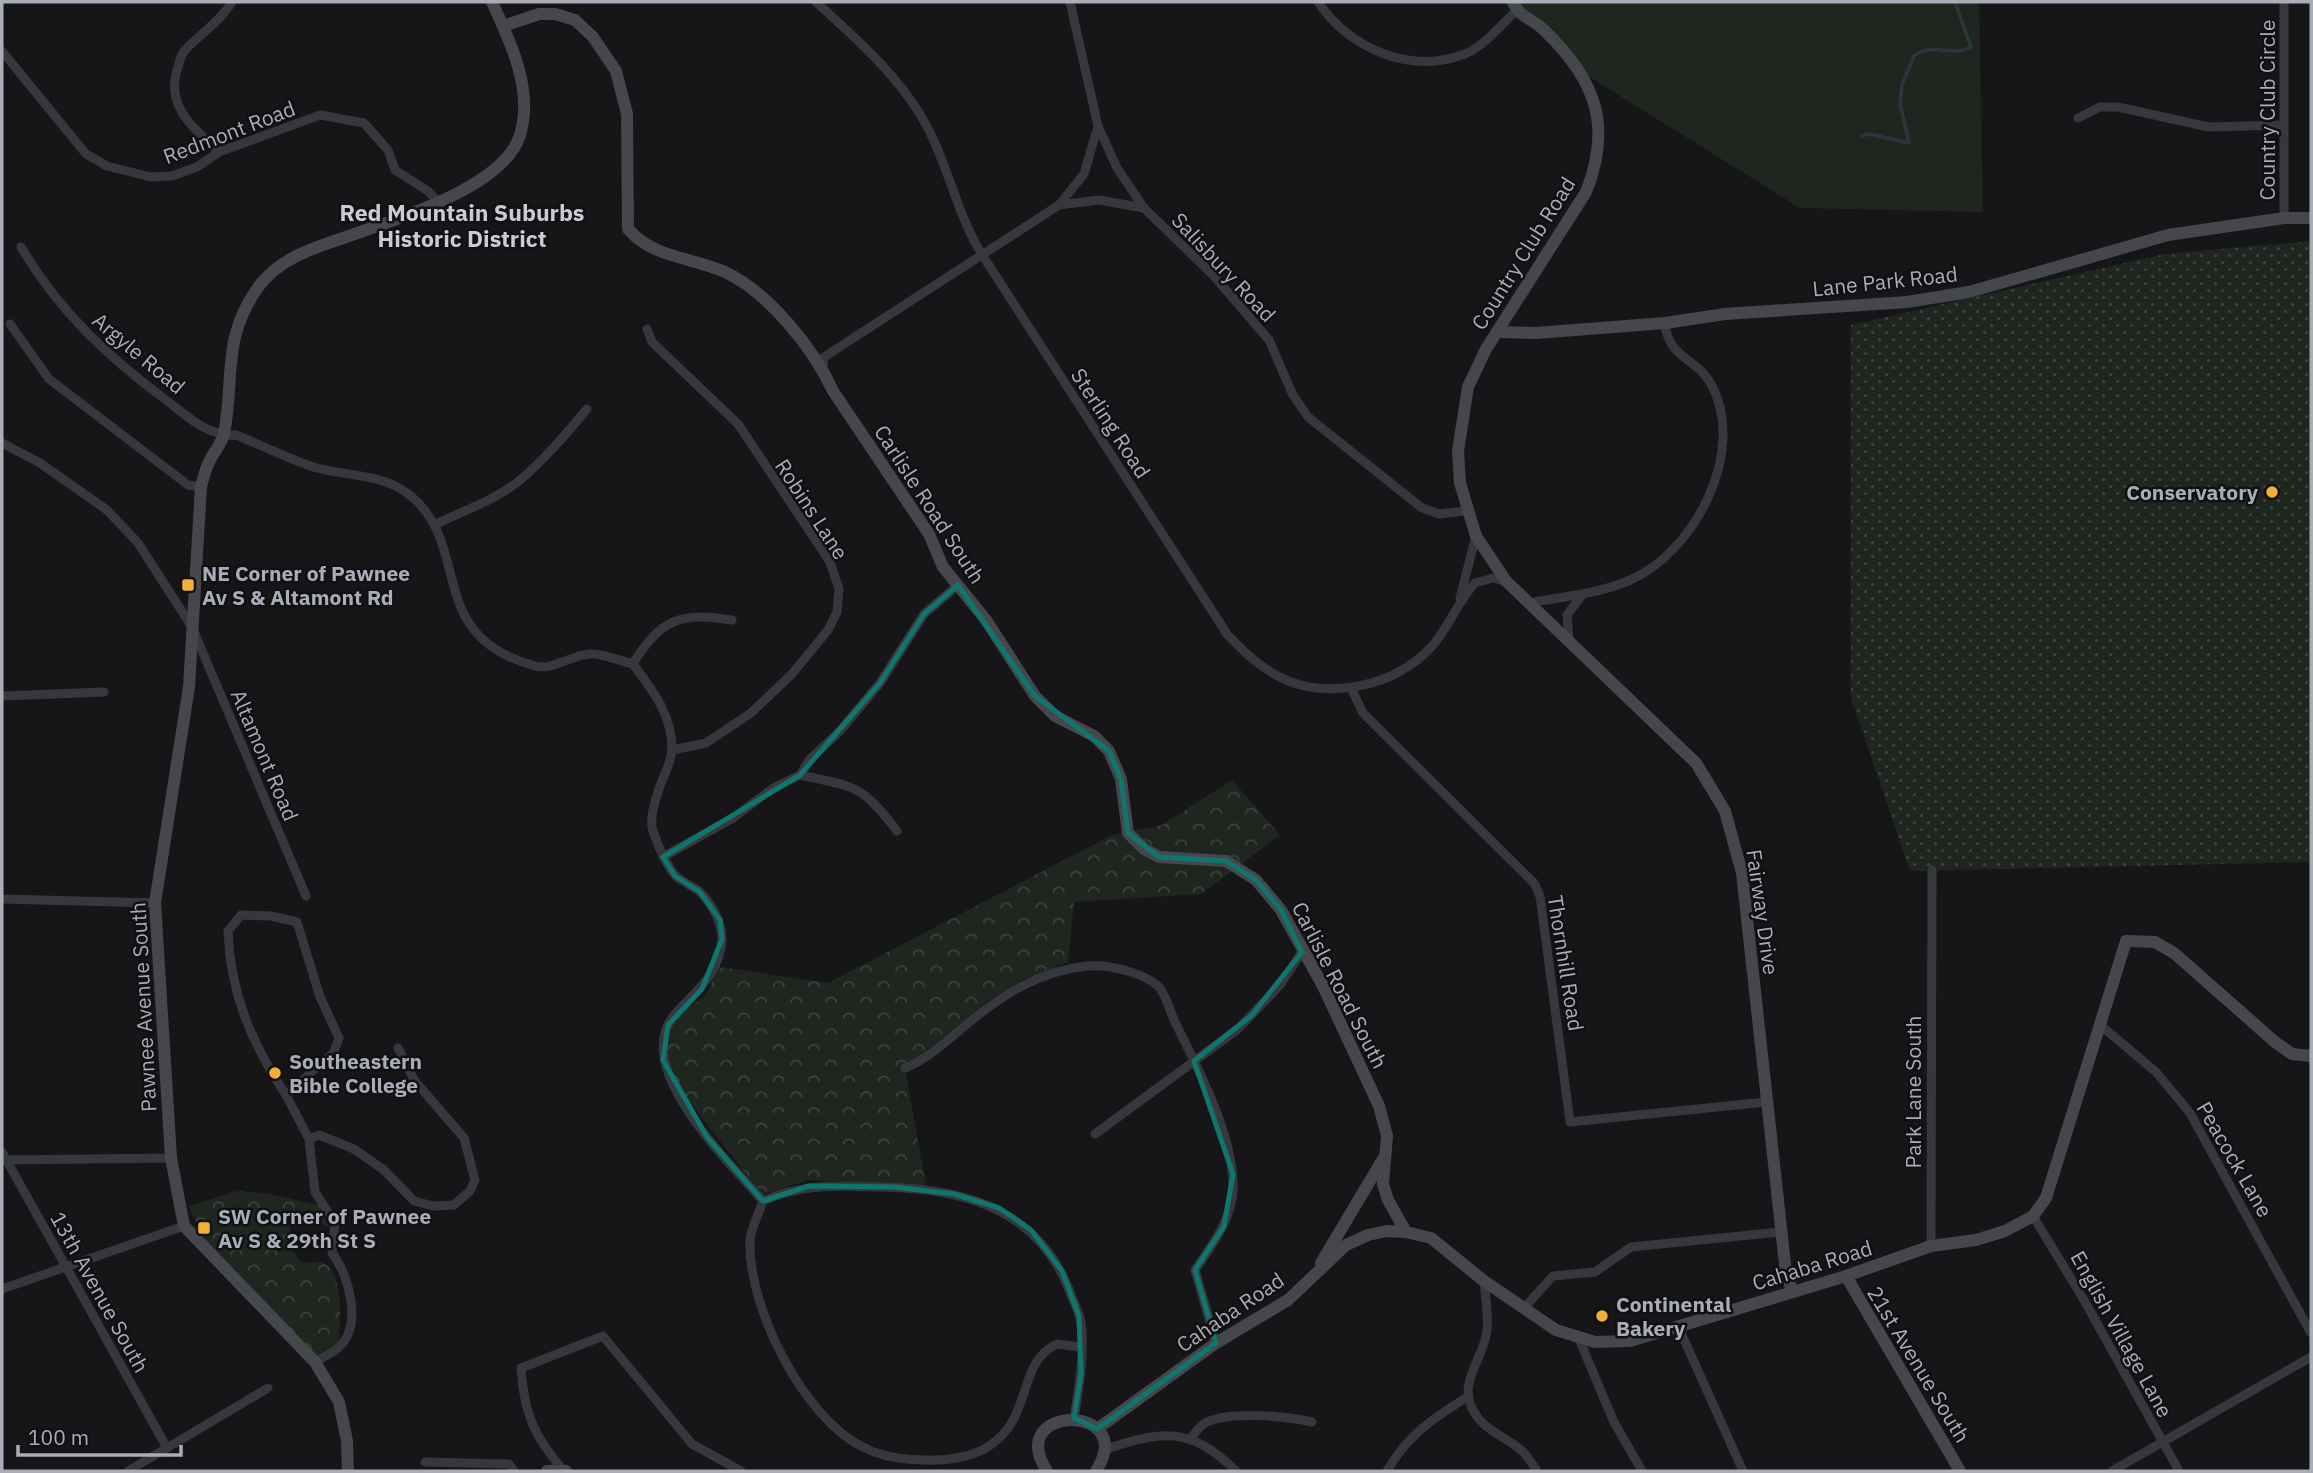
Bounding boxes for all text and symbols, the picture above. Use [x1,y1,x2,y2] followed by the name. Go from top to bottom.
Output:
[2253,20,2281,200] street label: Country Club Circle
[159,94,299,170] street label: Redmont Road
[1465,171,1581,335] street label: Country Club Road
[340,197,584,253] district label: Red Mountain Suburbs Historic District
[1166,206,1282,328] street label: Salisbury Road
[1811,259,1959,303] street label: Lane Park Road
[87,306,191,400] street label: Argyle Road
[1065,363,1157,483] street label: Sterling Road
[868,419,992,589] street label: Carlisle Road South
[769,453,855,565] street label: Robins Lane
[2126,478,2259,506] place label: Conservatory
[2264,484,2280,500] marker: Conservatory
[202,559,410,611] place label: NE Corner of Pawnee Av S & Altamont Rd
[180,577,196,593] marker: NE Corner of Pawnee Av S & Altamont Rd
[225,685,305,825] street label: Altamont Road
[1740,847,1786,977] street label: Fairway Drive
[1541,893,1591,1033] street label: Thornhill Road
[1286,897,1394,1073] street label: Carlisle Road South
[124,901,162,1113] street label: Pawnee Avenue South
[1899,1016,1927,1168] street label: Park Lane South
[289,1047,422,1099] place label: Southeastern Bible College
[267,1065,283,1081] marker: Southeastern Bible College
[2191,1096,2279,1222] street label: Peacock Lane
[218,1202,431,1254] place label: SW Corner of Pawnee Av S & 29th St S
[44,1207,156,1377] street label: 13th Avenue South
[196,1220,212,1236] marker: SW Corner of Pawnee Av S & 29th St S
[1749,1233,1875,1297] street label: Cahaba Road
[2065,1246,2179,1422] street label: English Village Lane
[1171,1266,1289,1358] street label: Cahaba Road
[1861,1281,1977,1447] street label: 21st Avenue South
[1616,1290,1731,1342] place label: Continental Bakery
[1594,1308,1610,1324] marker: Continental Bakery
[18,1414,180,1458] scale bar
[28,1423,89,1451] text: 100 m

